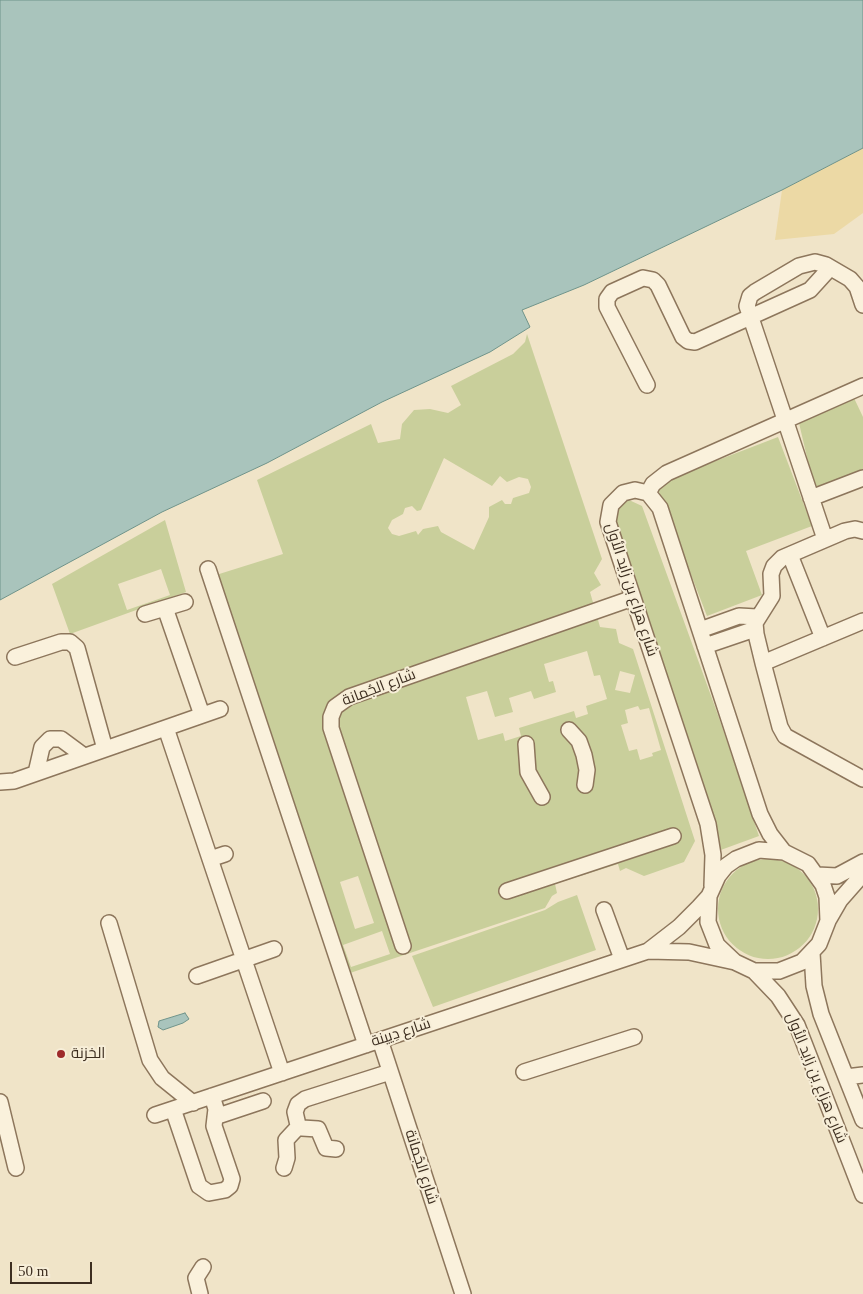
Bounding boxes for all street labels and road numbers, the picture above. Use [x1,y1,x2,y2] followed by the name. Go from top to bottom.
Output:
[601,521,661,659] street label: شارع هزاع بن زايد الأول
[340,666,418,710] street label: شارع الجُمانة
[782,1010,850,1146] street label: شارع هزاع بن زايد الأول
[369,1015,433,1051] street label: شارع دِيينة
[401,1127,441,1207] street label: شارع الجُمانة

